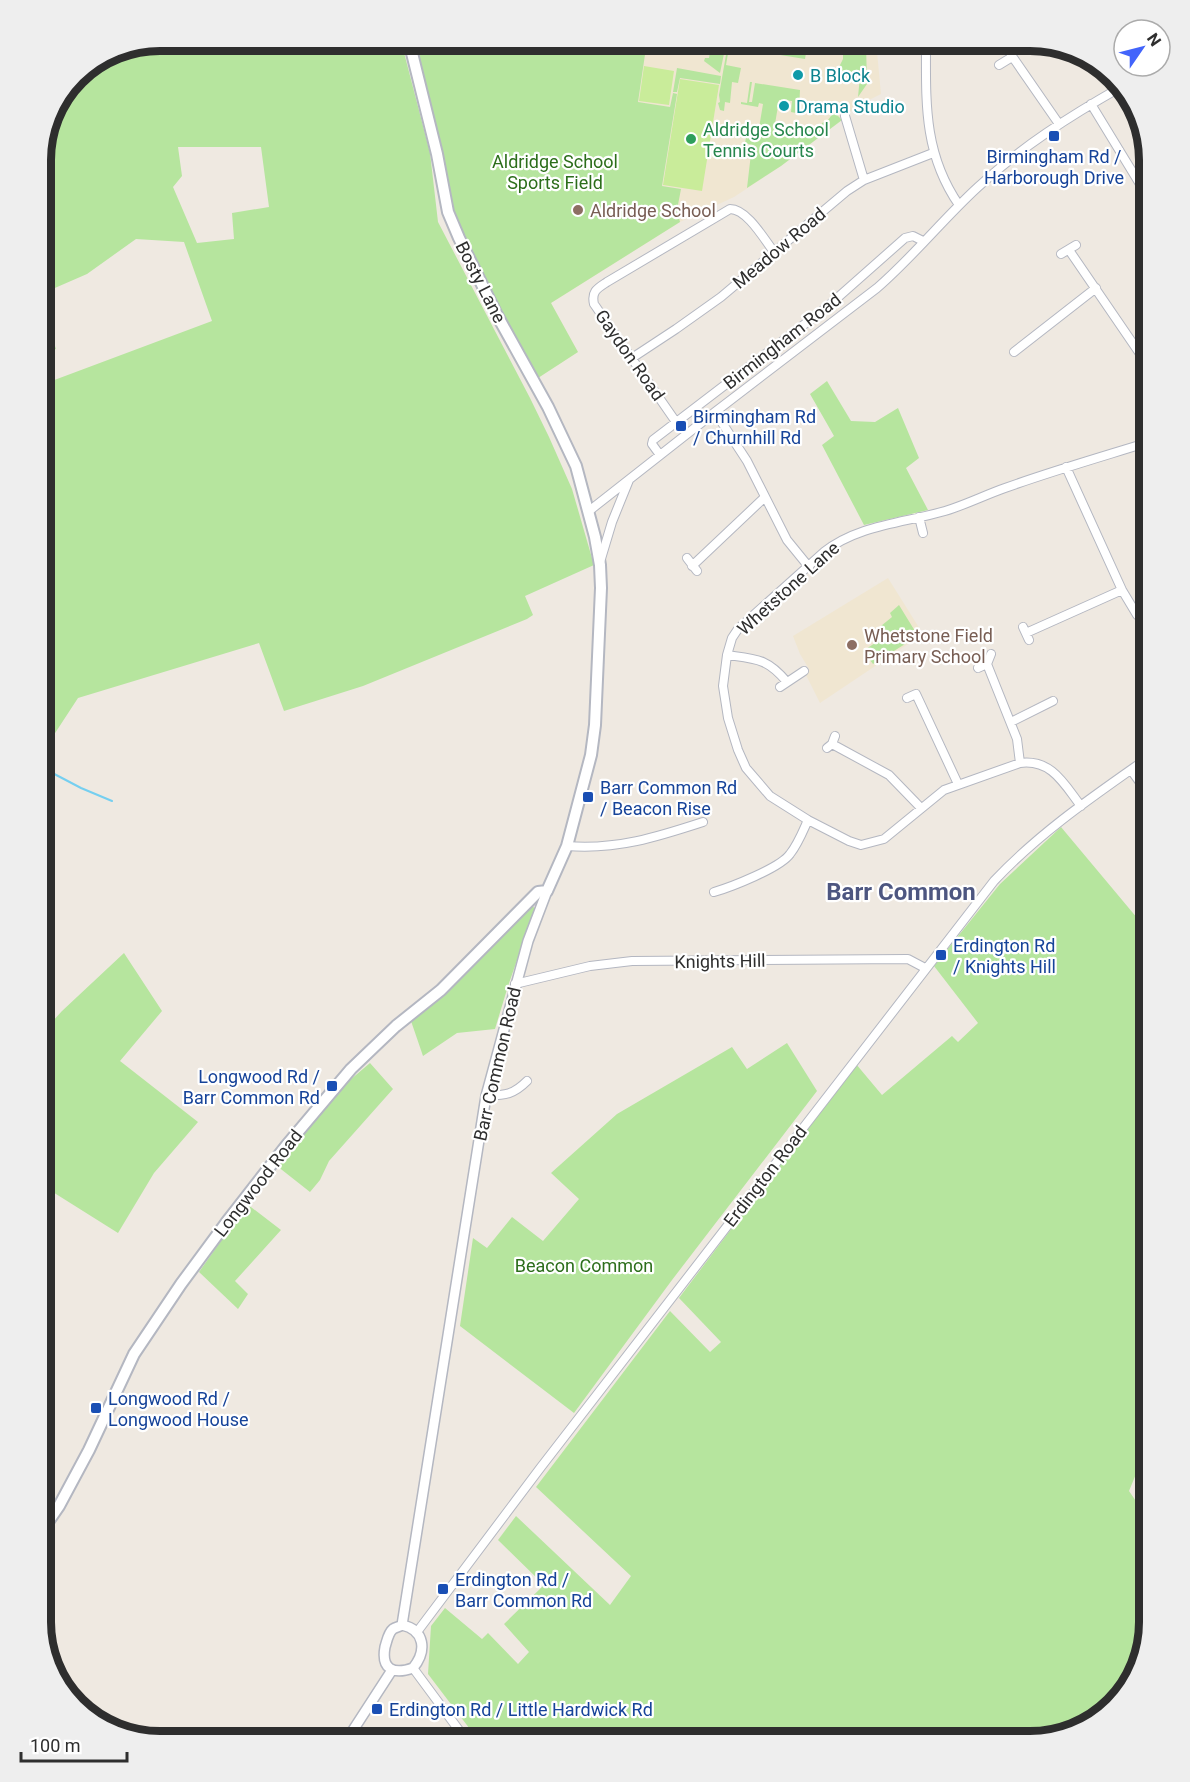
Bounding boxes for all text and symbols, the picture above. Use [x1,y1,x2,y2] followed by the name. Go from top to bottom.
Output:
[1112,18,1172,78] north arrow
[1143,30,1165,50] text: N
[810,65,871,86] place label: B Block
[791,68,805,82] marker: B Block
[796,96,905,117] place label: Drama Studio
[777,99,791,113] marker: Drama Studio
[703,119,829,161] place label: Aldridge School Tennis Courts
[1047,129,1061,143] marker: Birmingham Rd / Harborough Drive
[684,132,698,146] marker: Aldridge School Tennis Courts
[984,146,1124,188] place label: Birmingham Rd / Harborough Drive
[492,151,618,193] park label: Aldridge School Sports Field
[590,200,716,221] place label: Aldridge School
[571,203,585,217] marker: Aldridge School
[728,203,830,293] street label: Meadow Road
[452,238,510,326] street label: Bosty Lane
[719,289,845,393] street label: Birmingham Road
[591,305,669,405] street label: Gaydon Road
[693,406,816,448] place label: Birmingham Rd / Churnhill Rd
[674,419,688,433] marker: Birmingham Rd / Churnhill Rd
[733,537,843,639] street label: Whetstone Lane
[864,625,993,667] place label: Whetstone Field Primary School
[845,638,859,652] marker: Whetstone Field Primary School
[600,777,737,819] place label: Barr Common Rd / Beacon Rise
[581,790,595,804] marker: Barr Common Rd / Beacon Rise
[826,878,976,906] district label: Barr Common
[953,935,1056,977] place label: Erdington Rd / Knights Hill
[934,948,948,962] marker: Erdington Rd / Knights Hill
[674,950,766,972] street label: Knights Hill
[469,985,525,1143] street label: Barr Common Road
[183,1066,320,1108] place label: Longwood Rd / Barr Common Rd
[325,1079,339,1093] marker: Longwood Rd / Barr Common Rd
[719,1121,811,1231] street label: Erdington Road
[210,1125,306,1241] street label: Longwood Road
[515,1255,653,1276] park label: Beacon Common
[108,1388,249,1430] place label: Longwood Rd / Longwood House
[89,1401,103,1415] marker: Longwood Rd / Longwood House
[455,1569,592,1611] place label: Erdington Rd / Barr Common Rd
[436,1582,450,1596] marker: Erdington Rd / Barr Common Rd
[389,1699,653,1720] place label: Erdington Rd / Little Hardwick Rd
[370,1702,384,1716] marker: Erdington Rd / Little Hardwick Rd
[21,1725,128,1763] scale bar
[30,1735,81,1756] text: 100 m

